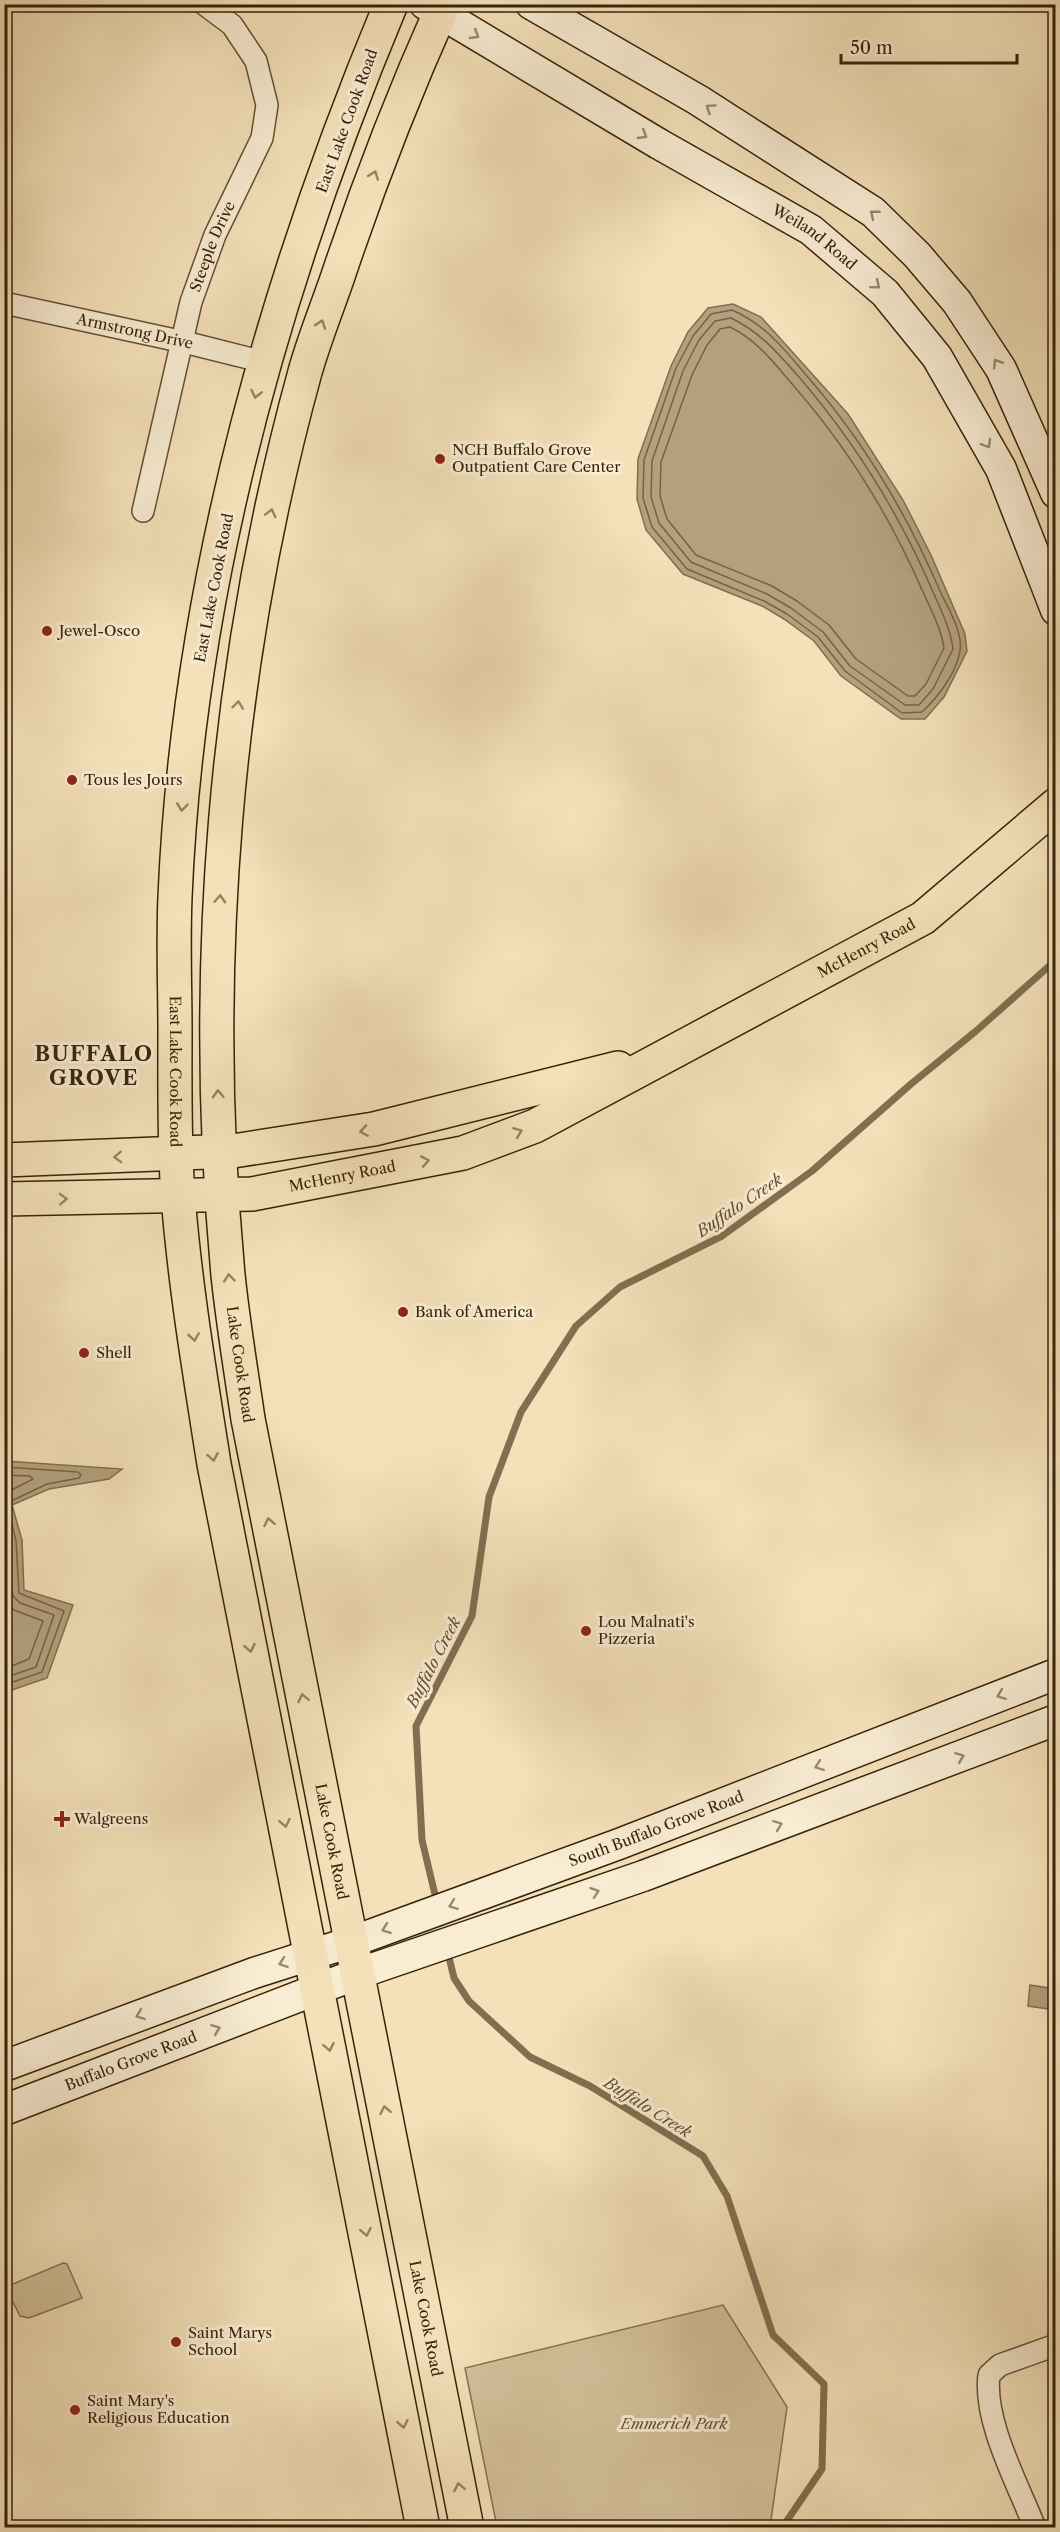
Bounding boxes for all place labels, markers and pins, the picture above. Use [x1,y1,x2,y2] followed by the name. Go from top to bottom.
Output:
[452,440,621,476] place label: NCH Buffalo Grove Outpatient Care Center
[433,452,447,466] marker: NCH Buffalo Grove Outpatient Care Center
[57,621,140,640] place label: Jewel-Osco
[40,624,54,638] marker: Jewel-Osco
[84,770,183,789] place label: Tous les Jours
[65,773,79,787] marker: Tous les Jours
[415,1302,533,1321] place label: Bank of America
[396,1305,410,1319] marker: Bank of America
[96,1343,132,1362] place label: Shell
[77,1346,91,1360] marker: Shell
[598,1612,694,1648] place label: Lou Malnati's Pizzeria
[579,1624,593,1638] marker: Lou Malnati's Pizzeria
[73,1809,148,1828] place label: Walgreens
[55,1812,69,1826] marker: Walgreens
[188,2323,272,2359] place label: Saint Marys School
[169,2335,183,2349] marker: Saint Marys School
[87,2391,230,2427] place label: Saint Mary's Religious Education
[68,2403,82,2417] marker: Saint Mary's Religious Education

